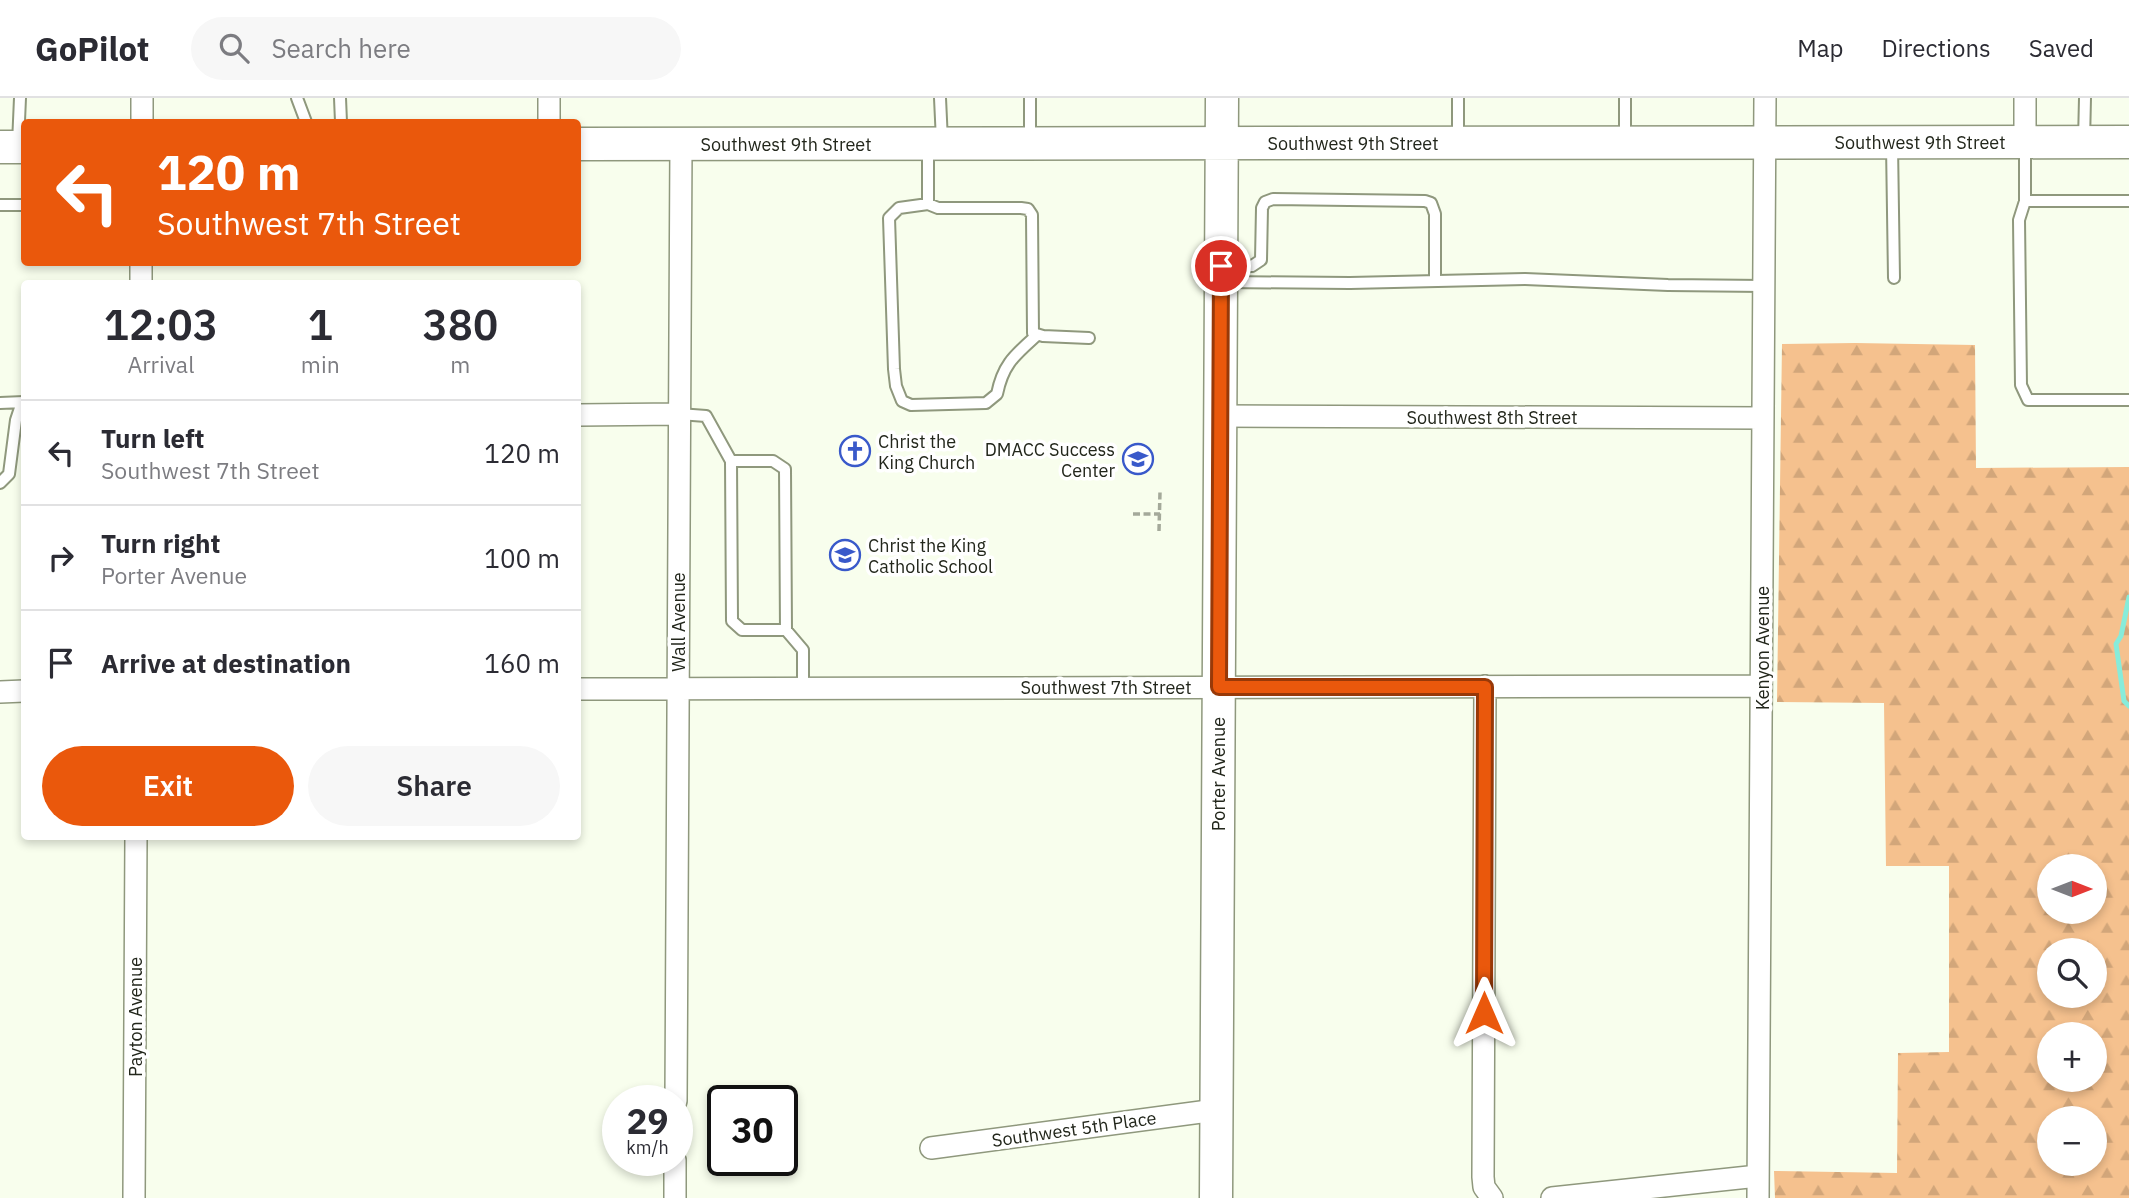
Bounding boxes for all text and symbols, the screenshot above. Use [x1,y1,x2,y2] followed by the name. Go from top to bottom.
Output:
[191,17,681,80] search box
[35,27,149,70] text: GoPilot
[215,29,253,67] icon: search
[271,31,411,65] text: Search here
[1797,32,1843,64] text: Map
[1881,32,1991,64] text: Directions
[2029,32,2094,64] text: Saved
[1835,131,2006,154] street label: Southwest 9th Street
[1268,132,1439,155] street label: Southwest 9th Street
[701,133,872,156] street label: Southwest 9th Street
[157,140,301,203] text: 120 m
[42,147,133,238] icon: left
[157,202,461,244] text: Southwest 7th Street
[1191,236,1251,296] pin
[1202,247,1240,285] icon: arrive
[104,297,218,352] text: 12:03
[308,297,333,352] text: 1
[423,297,498,352] text: 380
[127,349,194,379] text: Arrival
[301,349,340,379] text: min
[450,349,470,379] text: m
[1407,406,1578,429] street label: Southwest 8th Street
[101,421,204,455] text: Turn left
[878,430,975,474] place label: Christ the King Church
[42,434,80,472] icon: left
[838,434,872,468] church icon: Christ the King Church
[484,436,560,470] text: 120 m
[985,438,1115,482] place label: DMACC Success Center
[1121,442,1155,476] school or university icon: DMACC Success Center
[101,455,320,485] text: Southwest 7th Street
[101,526,220,560] text: Turn right
[868,534,993,578] place label: Christ the King Catholic School
[828,538,862,572] school or university icon: Christ the King Catholic School
[42,539,80,577] icon: right
[484,541,560,575] text: 100 m
[101,560,247,590] text: Porter Avenue
[667,572,690,672] street label: Wall Avenue
[1751,586,1774,710] street label: Kenyon Avenue
[42,644,80,682] icon: arrive
[101,646,351,680] text: Arrive at destination
[484,646,560,680] text: 160 m
[1021,676,1192,699] street label: Southwest 7th Street
[1207,717,1230,831] street label: Porter Avenue
[42,746,294,826] button: Exit
[308,746,560,826] button: Share
[2037,854,2107,924] north arrow
[2037,854,2107,1176] map controls
[2037,938,2107,1008] button: search
[124,957,147,1077] street label: Payton Avenue
[1447,976,1521,1050] position arrow
[2037,1022,2107,1092] button: +
[707,1085,798,1176] speed limit sign: 30
[626,1098,669,1144] text: 29
[990,1106,1158,1152] street label: Southwest 5th Place
[2037,1106,2107,1176] button: −
[626,1136,669,1159] text: km/h

